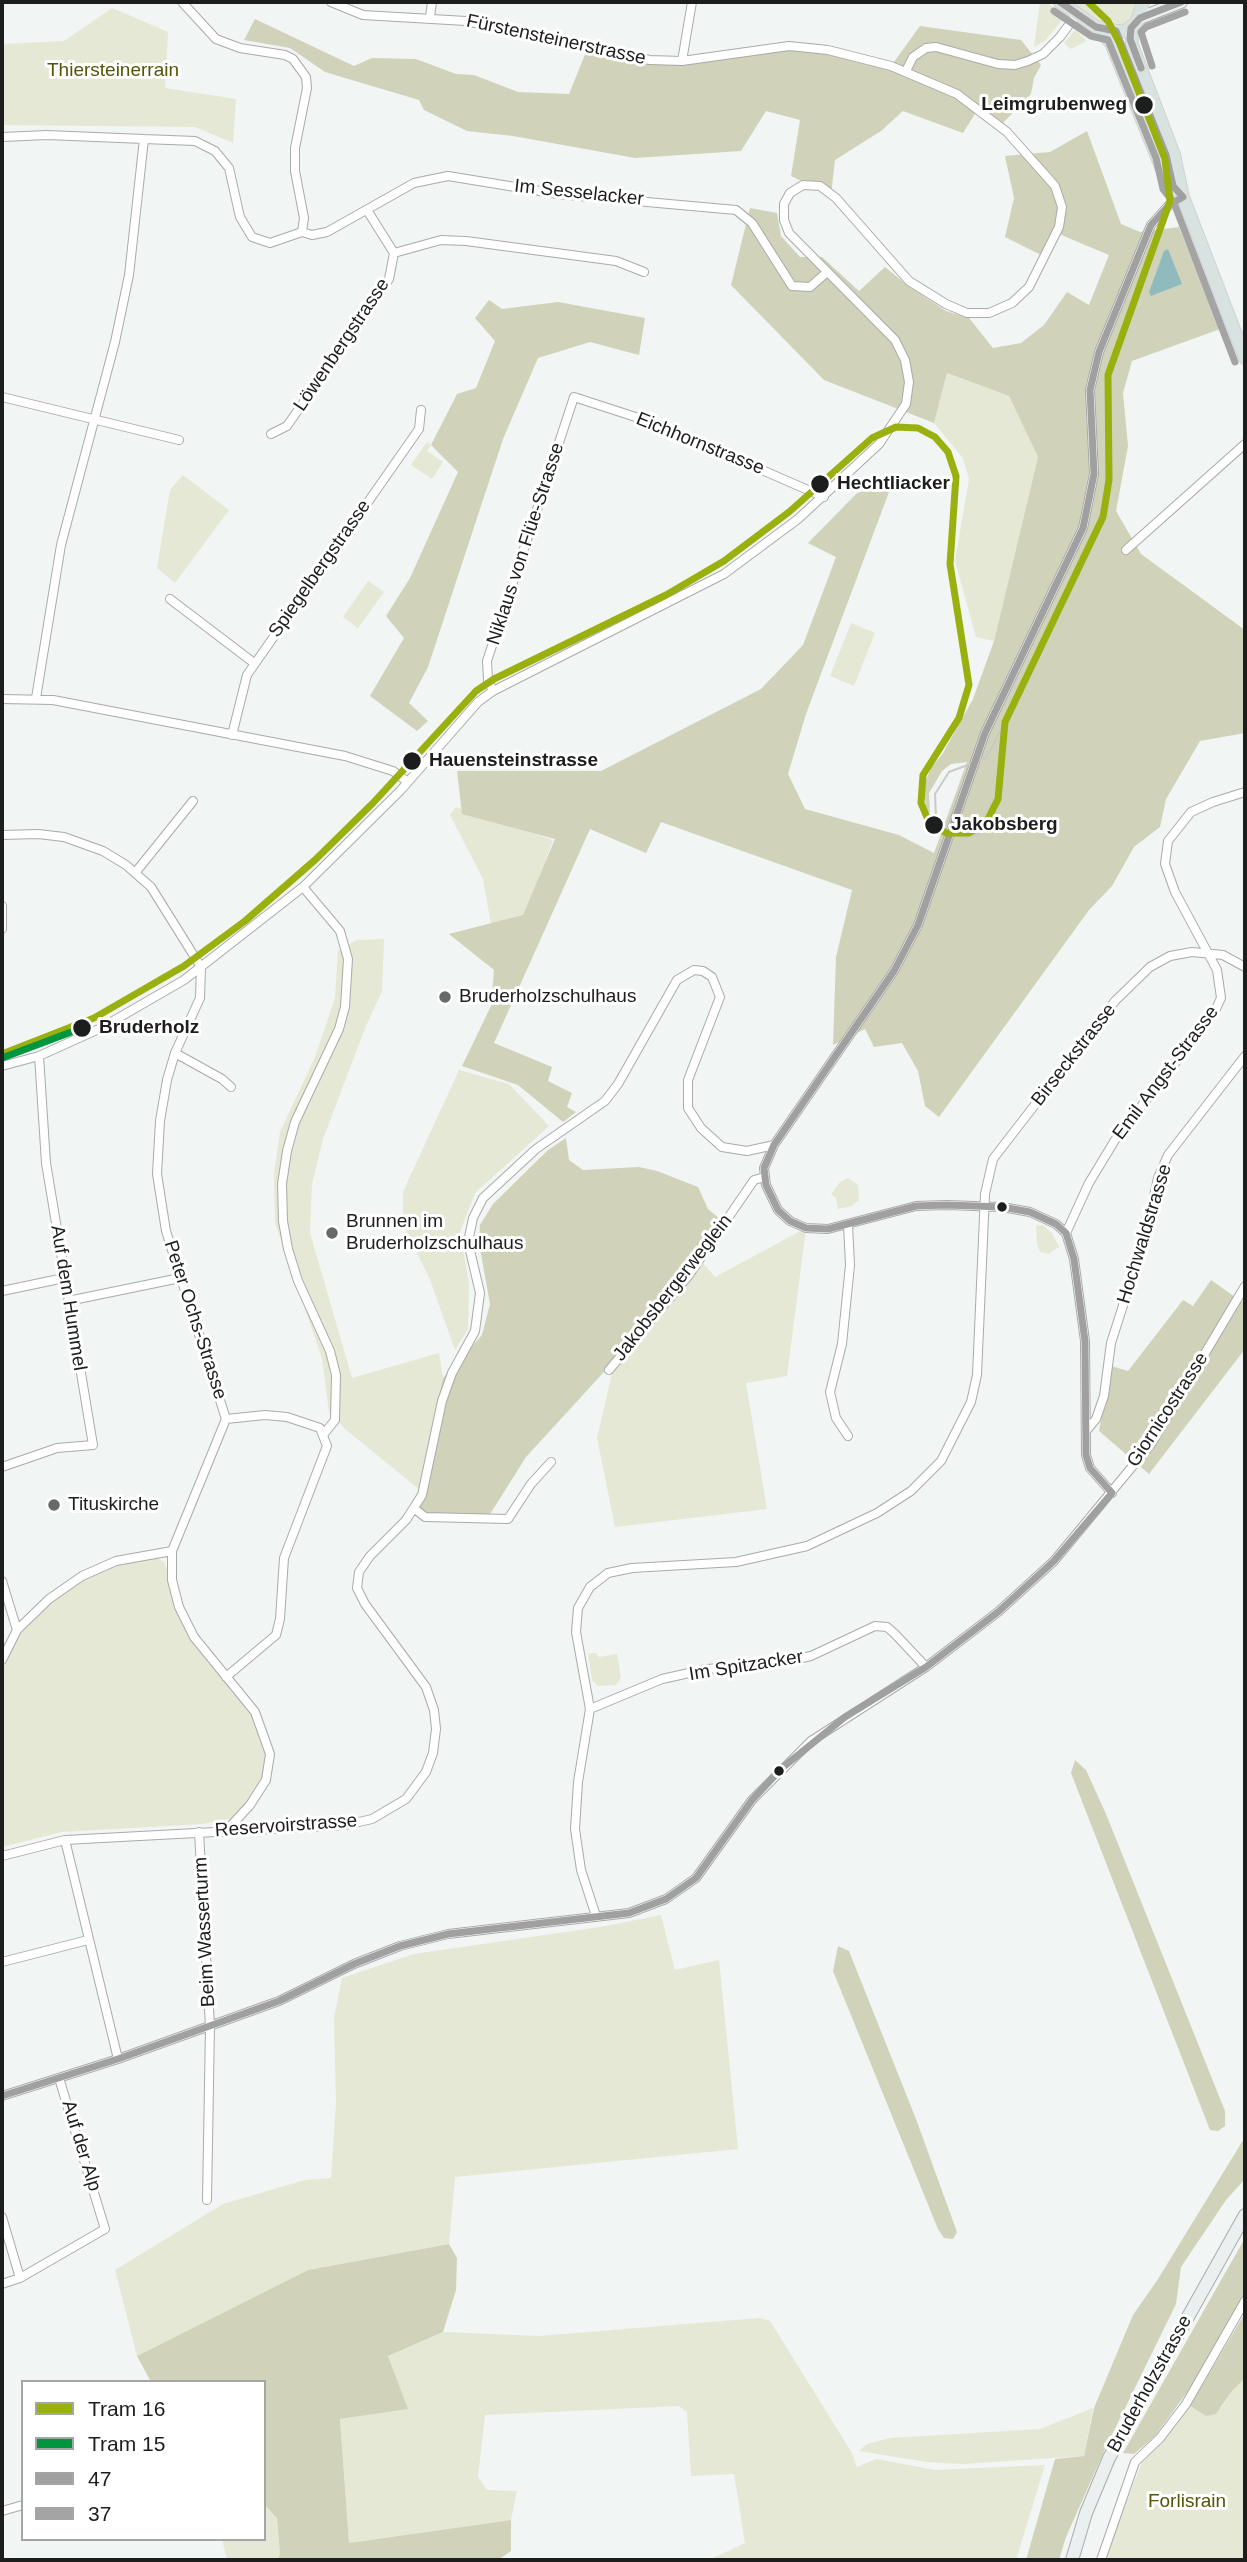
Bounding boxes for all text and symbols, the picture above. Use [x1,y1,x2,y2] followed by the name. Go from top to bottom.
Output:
[464,10,648,70] street label: Fürstensteinerstrasse
[47,60,179,82] park label: Thiersteinerrain
[981,94,1127,116] place label: Leimgrubenweg
[1133,94,1155,116] marker: Leimgrubenweg
[513,175,645,211] street label: Im Sesselacker
[289,274,395,416] street label: Löwenbergstrasse
[633,408,767,480] street label: Eichhornstrasse
[483,440,569,648] street label: Niklaus von Flüe-Strasse
[809,473,831,495] marker: Hechtliacker
[837,473,950,495] place label: Hechtliacker
[264,496,376,642] street label: Spiegelbergstrasse
[401,750,423,772] marker: Hauensteinstrasse
[429,750,598,772] place label: Hauensteinstrasse
[923,814,945,836] marker: Jakobsberg
[951,814,1058,836] place label: Jakobsberg
[459,986,636,1008] place label: Bruderholzschulhaus
[437,989,453,1005] marker: Bruderholzschulhaus
[1027,999,1121,1111] street label: Birseckstrasse
[1108,1002,1224,1144] street label: Emil Angst-Strasse
[71,1017,93,1039] marker: Bruderholz
[99,1017,199,1039] place label: Bruderholz
[1113,1161,1177,1307] street label: Hochwaldstrasse
[995,1200,1009,1214] unlabelled marker
[609,1210,737,1366] street label: Jakobsbergerweglein
[346,1211,523,1255] place label: Brunnen im Bruderholzschulhaus
[45,1224,91,1372] street label: Auf dem Hummel
[324,1225,340,1241] marker: Brunnen im Bruderholzschulhaus
[159,1238,231,1402] street label: Peter Ochs-Strasse
[1122,1348,1214,1472] street label: Giornicostrasse
[68,1494,159,1516] place label: Tituskirche
[46,1497,62,1513] marker: Tituskirche
[687,1646,805,1686] street label: Im Spitzacker
[772,1764,786,1778] unlabelled marker
[214,1810,358,1842] street label: Reservoirstrasse
[190,1856,220,2008] street label: Beim Wasserturm
[56,2098,106,2194] street label: Auf der Alp
[1103,2312,1197,2456] street label: Bruderholzstrasse
[21,2380,266,2541] legend
[88,2397,165,2420] text: Tram 16
[88,2432,165,2455] text: Tram 15
[88,2467,111,2490] text: 47
[1148,2491,1226,2513] park label: Forlisrain
[88,2502,111,2525] text: 37

